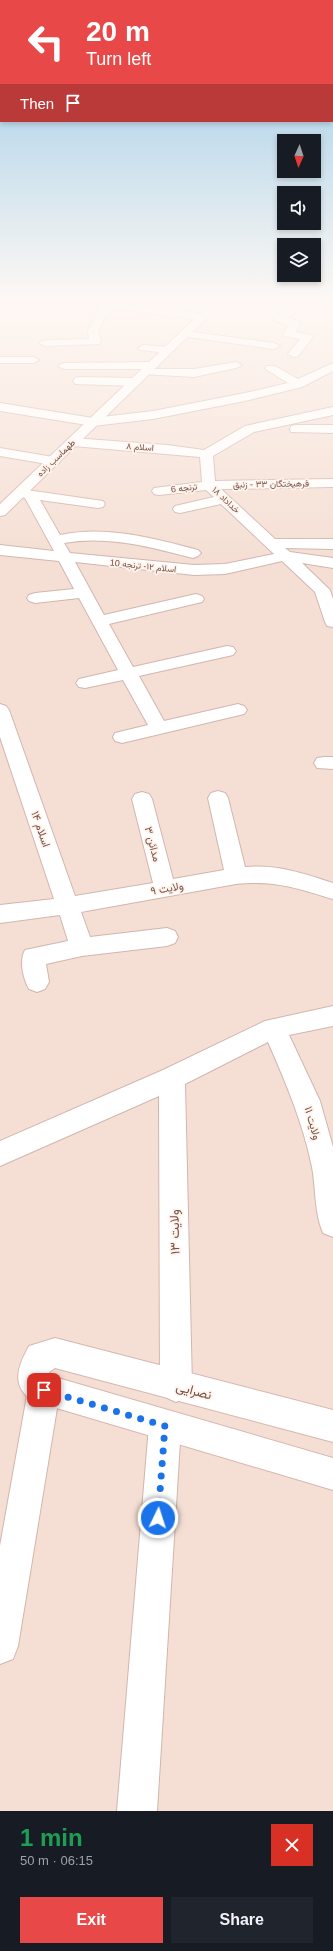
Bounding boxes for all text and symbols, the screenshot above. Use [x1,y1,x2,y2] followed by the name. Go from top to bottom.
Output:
[20,16,72,68] icon: left
[86,16,150,47] text: 20 m
[86,49,151,69] text: Turn left
[62,92,84,114] icon: arrive
[20,95,54,112] text: Then
[277,134,321,178] north arrow
[277,134,321,282] map controls
[277,186,321,230] button: sound
[277,238,321,282] button: layers
[35,437,78,479] street label: طهماسب زاده
[126,441,154,454] street label: اسلام ۸
[233,478,309,491] street label: فرهیختگان ۳۳ - زنبق
[170,481,198,496] street label: ترنجه 6
[210,485,242,515] street label: خداداد ۱۸
[109,558,177,575] street label: اسلام ۱۲- ترنجه 10
[27,810,53,849] street label: اسلام ۱۴
[142,825,163,863] street label: مدائن ۳
[150,879,185,898] street label: ولایت ۹
[302,1105,324,1141] street label: ولایت ۱۱
[167,1209,183,1255] street label: ولایت ۱۳
[27,1373,61,1407] pin
[33,1379,55,1401] icon: arrive
[174,1379,214,1403] street label: نصرایی
[137,1497,179,1539] position arrow
[20,1824,83,1851] text: 1 min
[271,1824,313,1866] button: close
[20,1853,93,1868] text: 50 m · 06:15
[20,1897,163,1943] button: Exit
[171,1897,313,1943] button: Share

